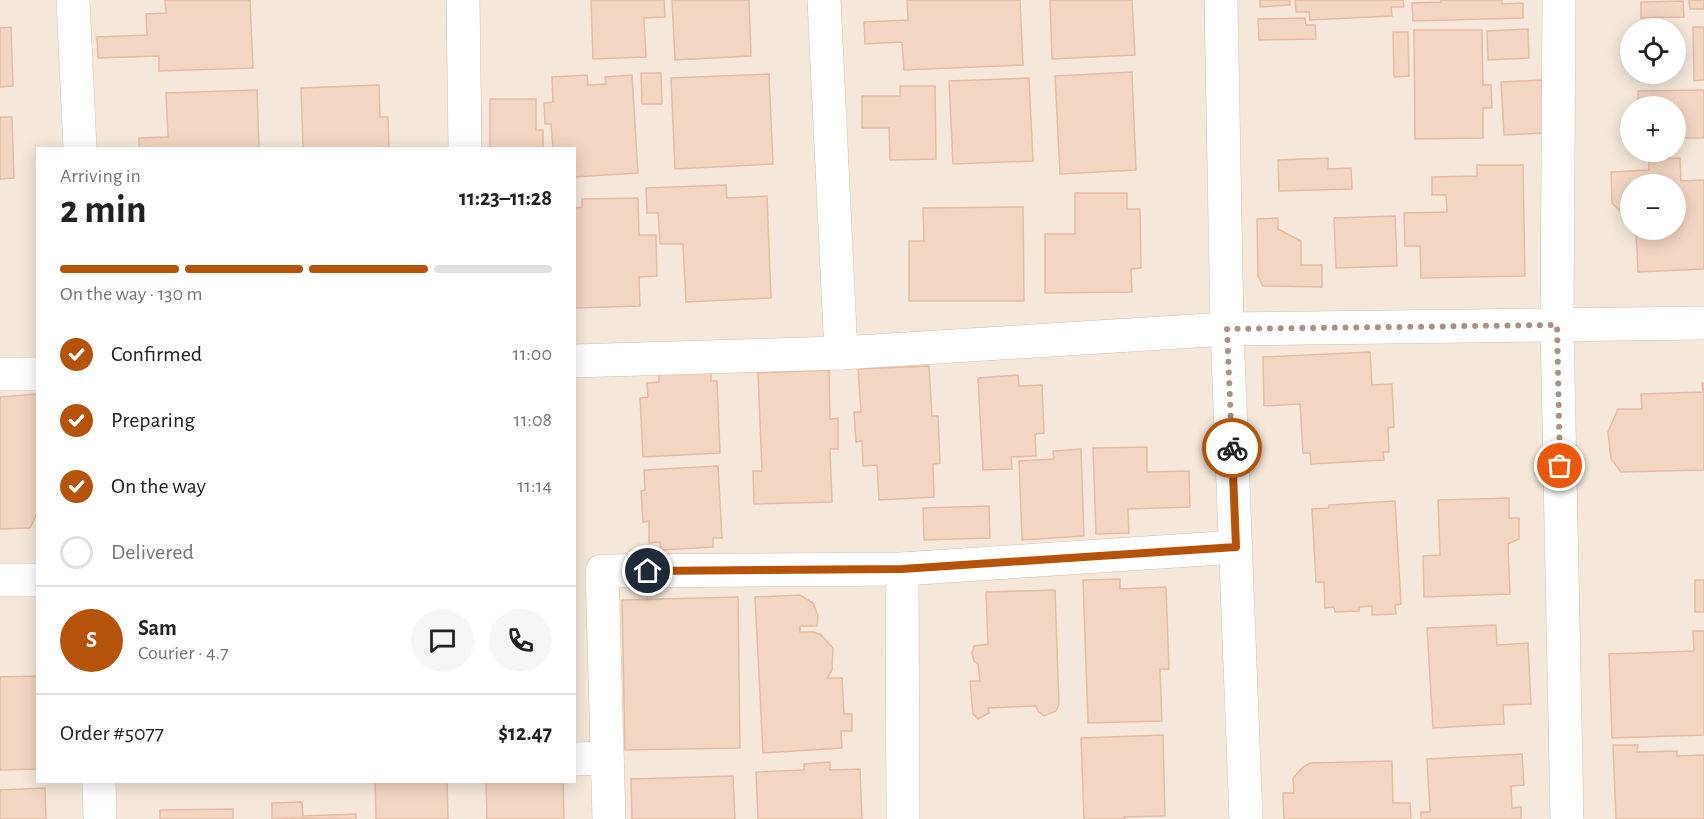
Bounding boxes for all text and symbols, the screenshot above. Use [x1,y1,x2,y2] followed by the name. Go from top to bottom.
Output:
[1620,18,1686,240] map controls
[1620,18,1686,84] button: locate
[1620,96,1686,162] button: +
[60,166,141,186] text: Arriving in
[1620,174,1686,240] button: −
[459,187,552,209] text: 11:23–11:28
[60,191,147,230] text: 2 min
[60,284,202,304] text: On the way · 130 m
[60,338,93,371] icon: check
[111,343,202,365] text: Confirmed
[513,344,552,364] text: 11:00
[60,404,93,437] icon: check
[111,409,195,431] text: Preparing
[514,410,552,430] text: 11:08
[1202,418,1262,478] courier
[1216,432,1249,465] icon: bike
[1534,440,1585,491] pin
[1543,449,1576,482] icon: bag
[60,470,93,503] icon: check
[111,475,206,497] text: On the way
[517,476,552,496] text: 11:14
[111,541,194,563] text: Delivered
[622,545,673,596] pin
[631,554,664,587] icon: home
[411,609,474,672] button: chat
[489,609,552,672] button: phone
[138,617,177,639] text: Sam
[86,629,97,651] text: S
[138,643,229,663] text: Courier · 4.7
[60,722,164,744] text: Order #5077
[498,722,552,744] text: $12.47

